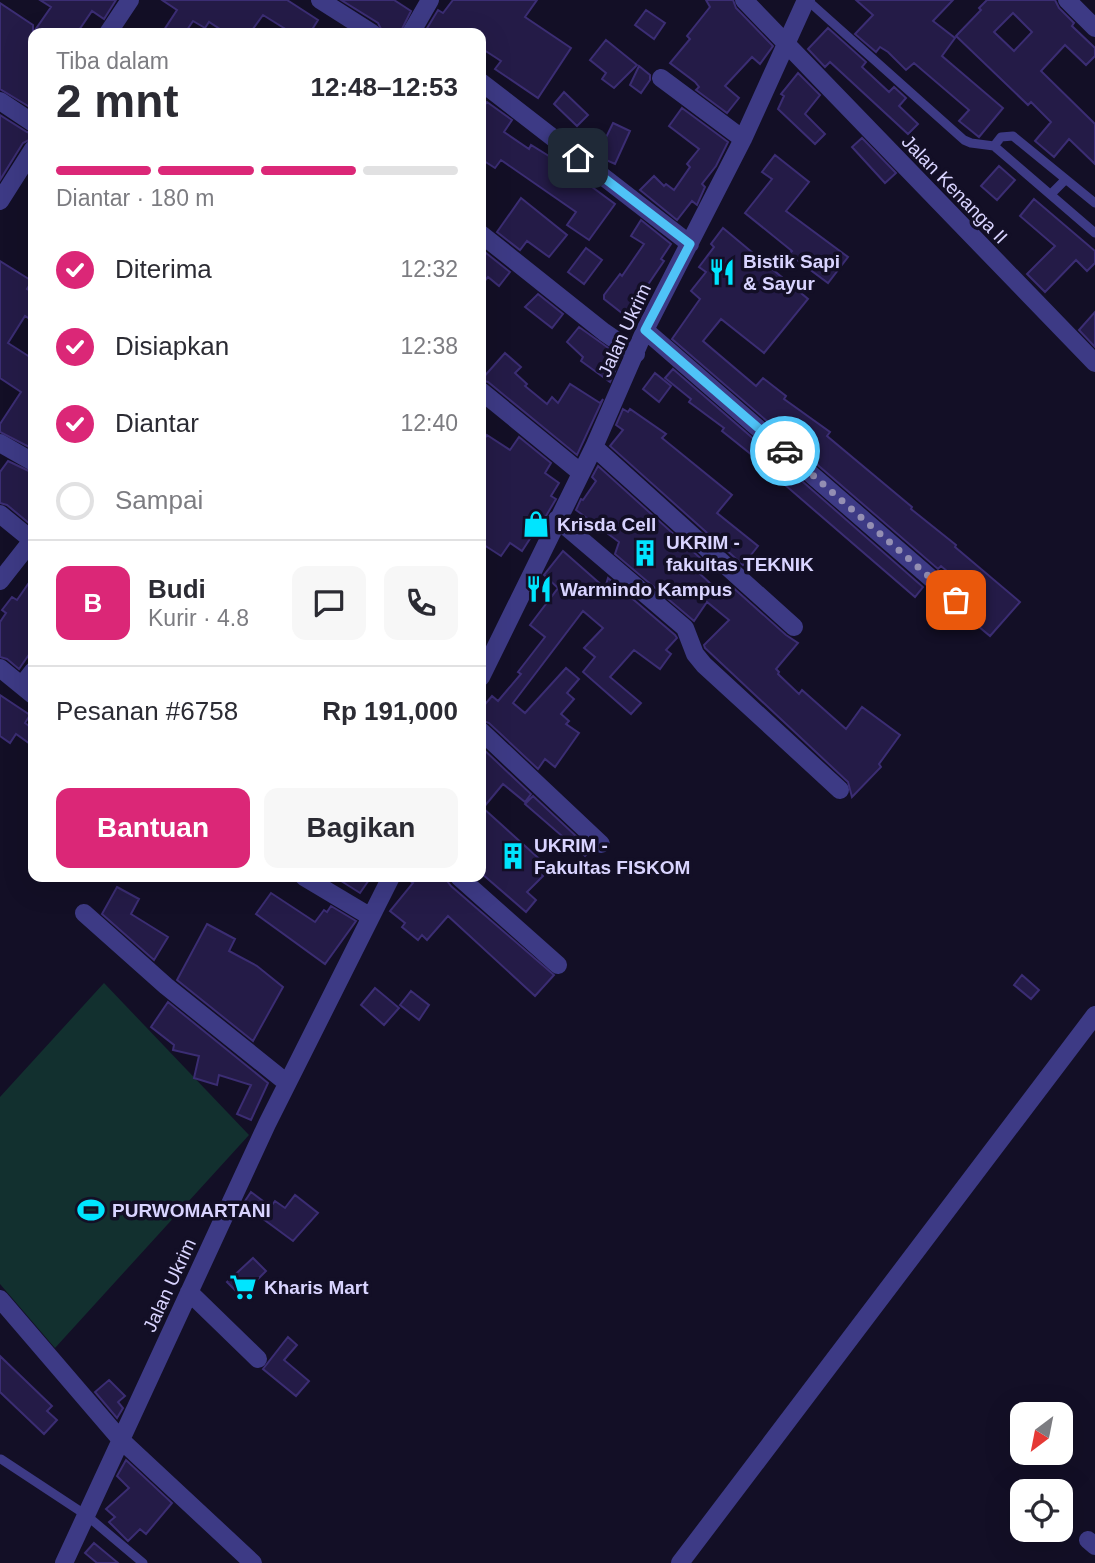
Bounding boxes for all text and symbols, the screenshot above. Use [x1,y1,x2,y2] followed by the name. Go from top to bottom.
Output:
[56,48,169,74] text: Tiba dalam
[311,72,458,102] text: 12:48–12:53
[56,75,179,127] text: 2 mnt
[548,128,608,188] pin
[898,131,1012,248] street label: Jalan Kenanga II
[559,139,597,177] icon: home
[56,185,215,211] text: Diantar · 180 m
[56,251,94,289] icon: check
[743,251,840,294] place label: Bistik Sapi & Sayur
[115,254,212,284] text: Diterima
[400,256,458,282] text: 12:32
[707,257,737,287] restaurant icon: Bistik Sapi & Sayur
[594,280,655,380] street label: Jalan Ukrim
[56,328,94,366] icon: check
[115,331,229,361] text: Disiapkan
[400,333,458,359] text: 12:38
[56,405,94,443] icon: check
[115,408,199,438] text: Diantar
[400,410,458,436] text: 12:40
[750,416,820,486] courier
[766,432,804,470] icon: car
[115,485,203,515] text: Sampai
[521,509,551,539] shop icon: Krisda Cell
[557,514,656,535] place label: Krisda Cell
[666,532,814,575] place label: UKRIM - fakultas TEKNIK
[630,538,660,568] building icon: UKRIM - fakultas TEKNIK
[292,566,366,640] button: chat
[384,566,458,640] button: phone
[926,570,986,630] pin
[148,574,206,604] text: Budi
[524,574,554,604] restaurant icon: Warmindo Kampus
[560,579,732,600] place label: Warmindo Kampus
[937,581,975,619] icon: bag
[84,588,102,618] text: B
[148,605,249,631] text: Kurir · 4.8
[56,696,238,726] text: Pesanan #6758
[322,696,458,726] text: Rp 191,000
[56,788,250,868] button: Bantuan
[264,788,458,868] button: Bagikan
[534,835,690,878] place label: UKRIM - Fakultas FISKOM
[498,841,528,871] building icon: UKRIM - Fakultas FISKOM
[76,1195,106,1225] sports icon: PURWOMARTANI
[112,1200,271,1221] place label: PURWOMARTANI
[139,1235,200,1335] street label: Jalan Ukrim
[228,1272,258,1302] supermarket icon: Kharis Mart
[264,1277,369,1298] place label: Kharis Mart
[1010,1402,1073,1465] north arrow
[1010,1402,1073,1542] map controls
[1010,1479,1073,1542] button: locate

